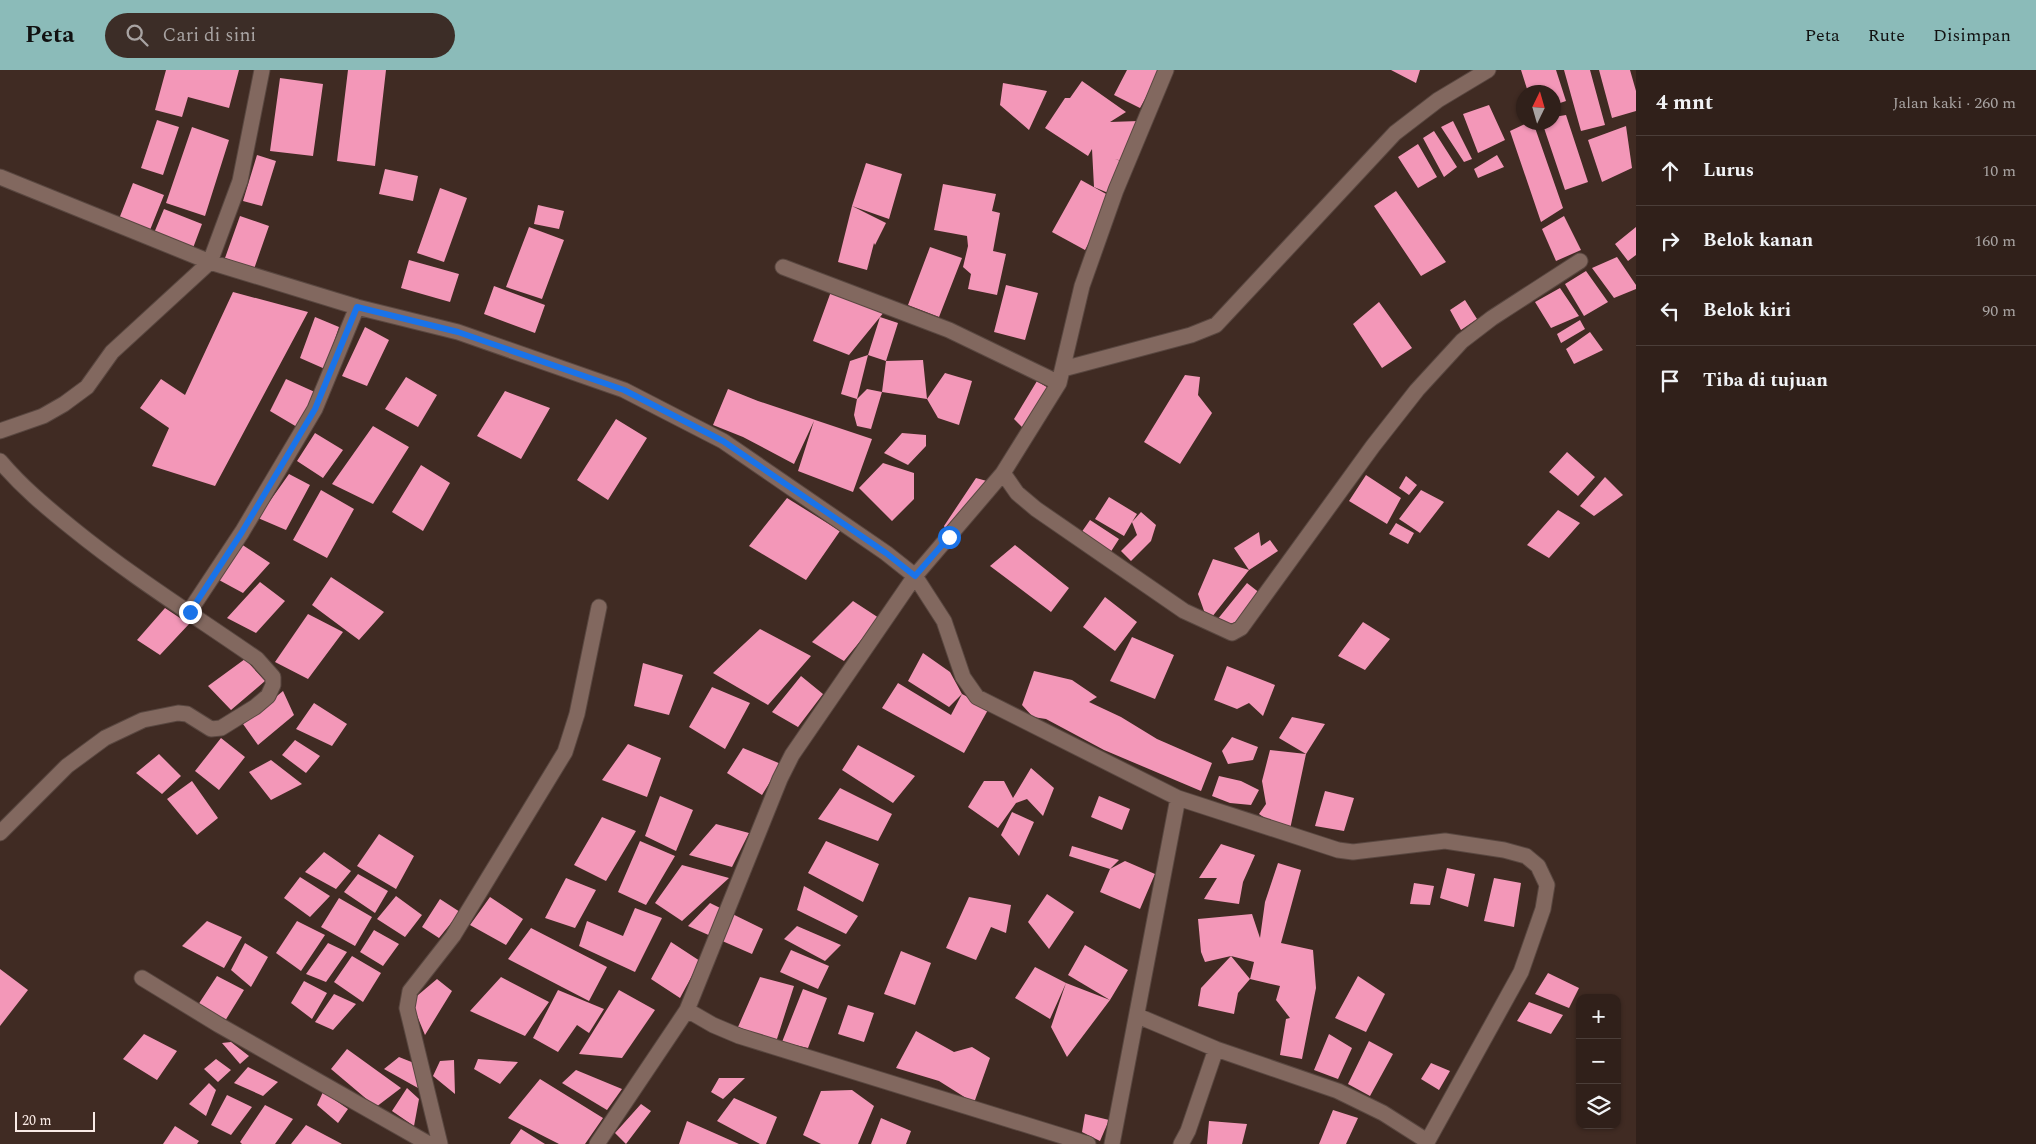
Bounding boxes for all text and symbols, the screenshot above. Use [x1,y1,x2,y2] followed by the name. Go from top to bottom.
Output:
[105,13,455,58] search box
[25,17,75,53] text: Peta
[123,21,151,49] icon: search
[163,21,256,50] text: Cari di sini
[1805,22,1840,49] text: Peta
[1868,22,1905,49] text: Rute
[1933,22,2011,49] text: Disimpan
[1516,85,1561,130] north arrow
[1656,87,1713,119] text: 4 mnt
[1893,91,2016,115] text: Jalan kaki · 260 m
[1703,156,1754,185] text: Lurus
[1656,157,1684,185] icon: ahead
[1982,159,2016,183] text: 10 m
[1703,226,1813,255] text: Belok kanan
[1656,227,1684,255] icon: right
[1974,229,2016,253] text: 160 m
[1703,296,1791,325] text: Belok kiri
[1656,297,1684,325] icon: left
[1982,299,2016,323] text: 90 m
[1703,366,1828,395] text: Tiba di tujuan
[1656,367,1684,395] icon: arrive
[938,526,961,549] route start
[179,601,202,624] route end
[1576,994,1621,1129] map controls
[1576,994,1621,1039] button: +
[1576,1039,1621,1084] button: −
[1576,1084,1621,1129] button: layers
[15,1109,95,1132] scale bar
[22,1110,52,1131] text: 20 m

